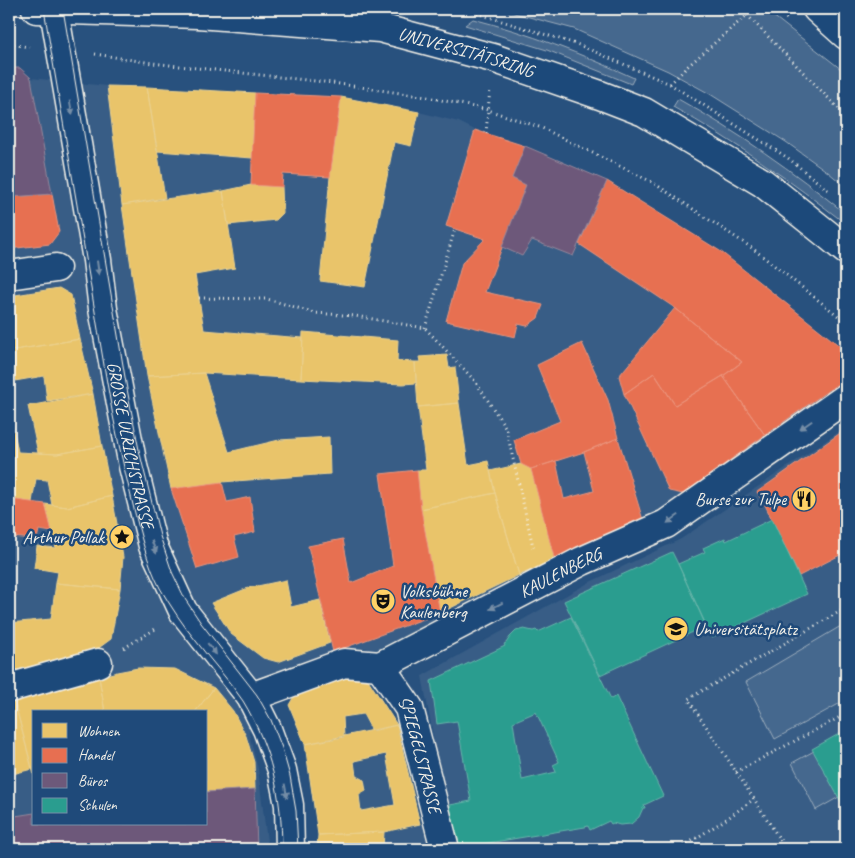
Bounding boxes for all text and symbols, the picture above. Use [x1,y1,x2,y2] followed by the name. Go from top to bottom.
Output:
[396,22,539,83] street label: UNIVERSITÄTSRING
[67,100,75,116] one-way arrow
[94,260,102,276] one-way arrow
[102,360,160,533] street label: GROSSE ULRICHSTRASSE
[799,420,813,430] one-way arrow
[791,486,817,512] restaurant icon: Burse zur Tulpe
[695,488,787,510] place label: Burse zur Tulpe
[667,514,680,524] one-way arrow
[109,524,135,550] place icon: Arthur Pollak
[23,526,105,548] place label: Arthur Pollak
[150,540,158,555] one-way arrow
[515,542,607,603] street label: KAULENBERG
[400,580,468,623] place label: Volksbühne Kaulenberg
[370,588,396,614] theatre icon: Volksbühne Kaulenberg
[489,602,503,610] one-way arrow
[663,616,689,642] school or university icon: Universitätsplatz
[694,618,799,640] place label: Universitätsplatz
[207,642,218,655] one-way arrow
[393,691,447,818] street label: SPIEGELSTRASSE
[32,710,208,826] legend
[78,722,121,741] text: Wohnen
[78,746,116,765] text: Handel
[78,772,109,791] text: Büros
[283,784,291,800] one-way arrow
[78,796,118,815] text: Schulen

